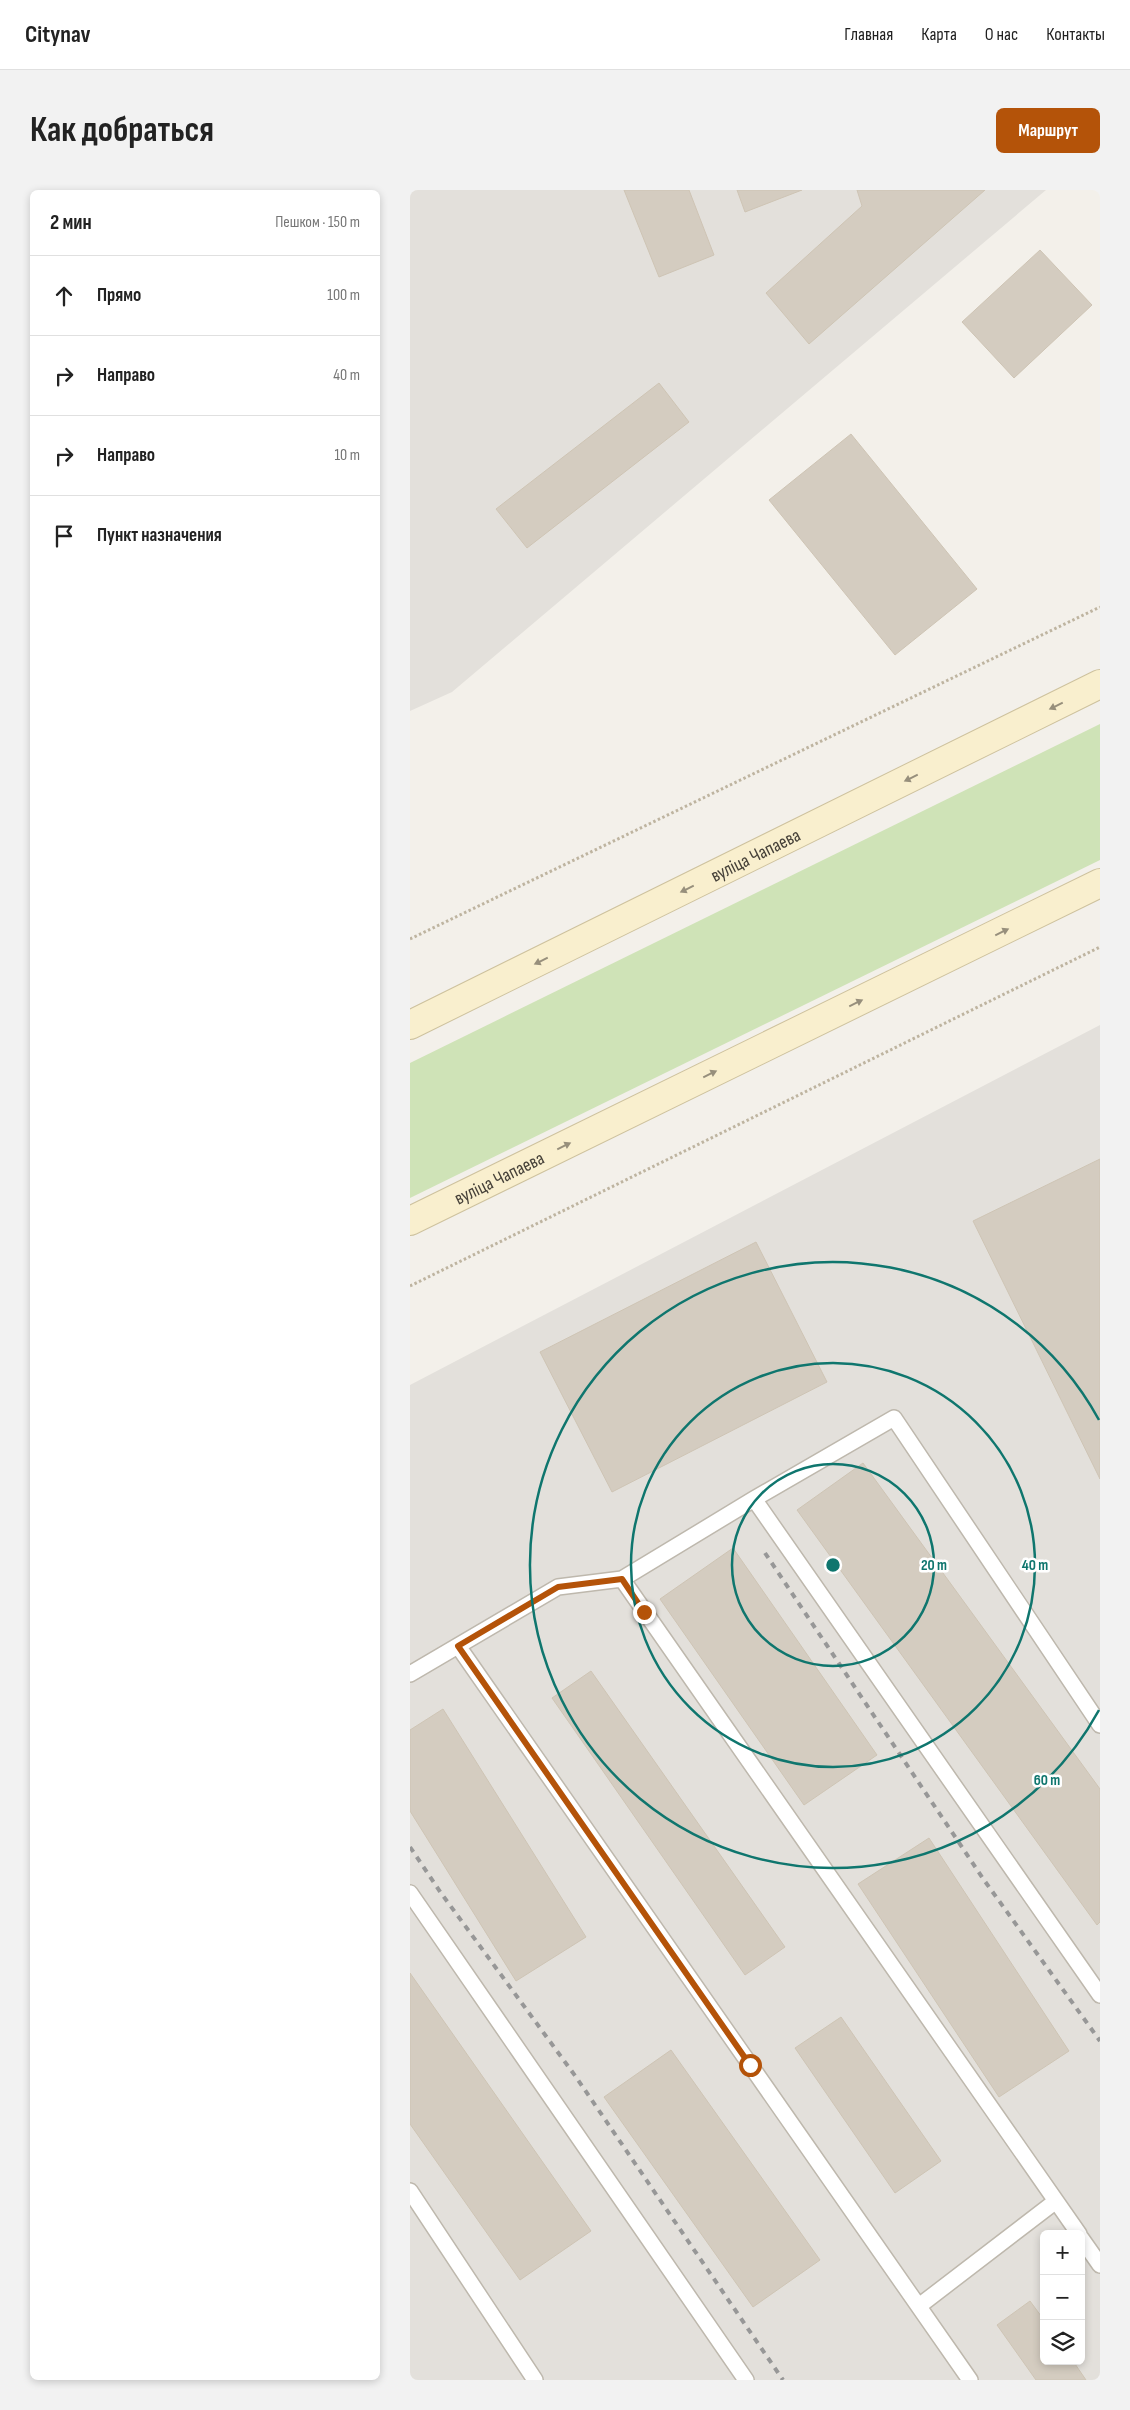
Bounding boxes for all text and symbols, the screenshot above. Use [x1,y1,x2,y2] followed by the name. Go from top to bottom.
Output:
[25,20,91,49] text: Citynav
[844,24,893,45] text: Главная
[921,24,957,45] text: Карта
[985,24,1018,45] text: О нас
[1046,24,1105,45] text: Контакты
[996,108,1100,153] button: Маршрут
[30,109,214,152] text: Как добраться
[50,210,92,235] text: 2 мин
[275,213,360,232] text: Пешком · 150 m
[50,282,78,310] icon: ahead
[97,284,141,307] text: Прямо
[327,286,360,305] text: 100 m
[50,362,78,390] icon: right
[97,364,155,387] text: Направо
[333,366,360,385] text: 40 m
[50,442,78,470] icon: right
[97,444,155,467] text: Направо
[334,446,360,465] text: 10 m
[50,522,78,550] icon: arrive
[97,524,222,547] text: Пункт назначения
[1049,702,1063,710] one-way arrow
[903,774,918,782] one-way arrow
[707,824,804,888] street label: вуліца Чапаева
[679,885,694,893] one-way arrow
[995,927,1009,935] one-way arrow
[534,957,548,965] one-way arrow
[849,999,863,1007] one-way arrow
[703,1070,717,1078] one-way arrow
[557,1142,571,1150] one-way arrow
[451,1147,548,1211] street label: вуліца Чапаева
[824,1556,842,1574] centre of rings
[921,1556,947,1575] text: 20 m
[1022,1556,1048,1575] text: 40 m
[633,1601,656,1624] route end
[1034,1771,1060,1790] text: 60 m
[739,2054,762,2077] route start
[1040,2230,1085,2365] map controls
[1040,2230,1085,2275] button: +
[1040,2275,1085,2320] button: −
[1040,2320,1085,2365] button: layers

